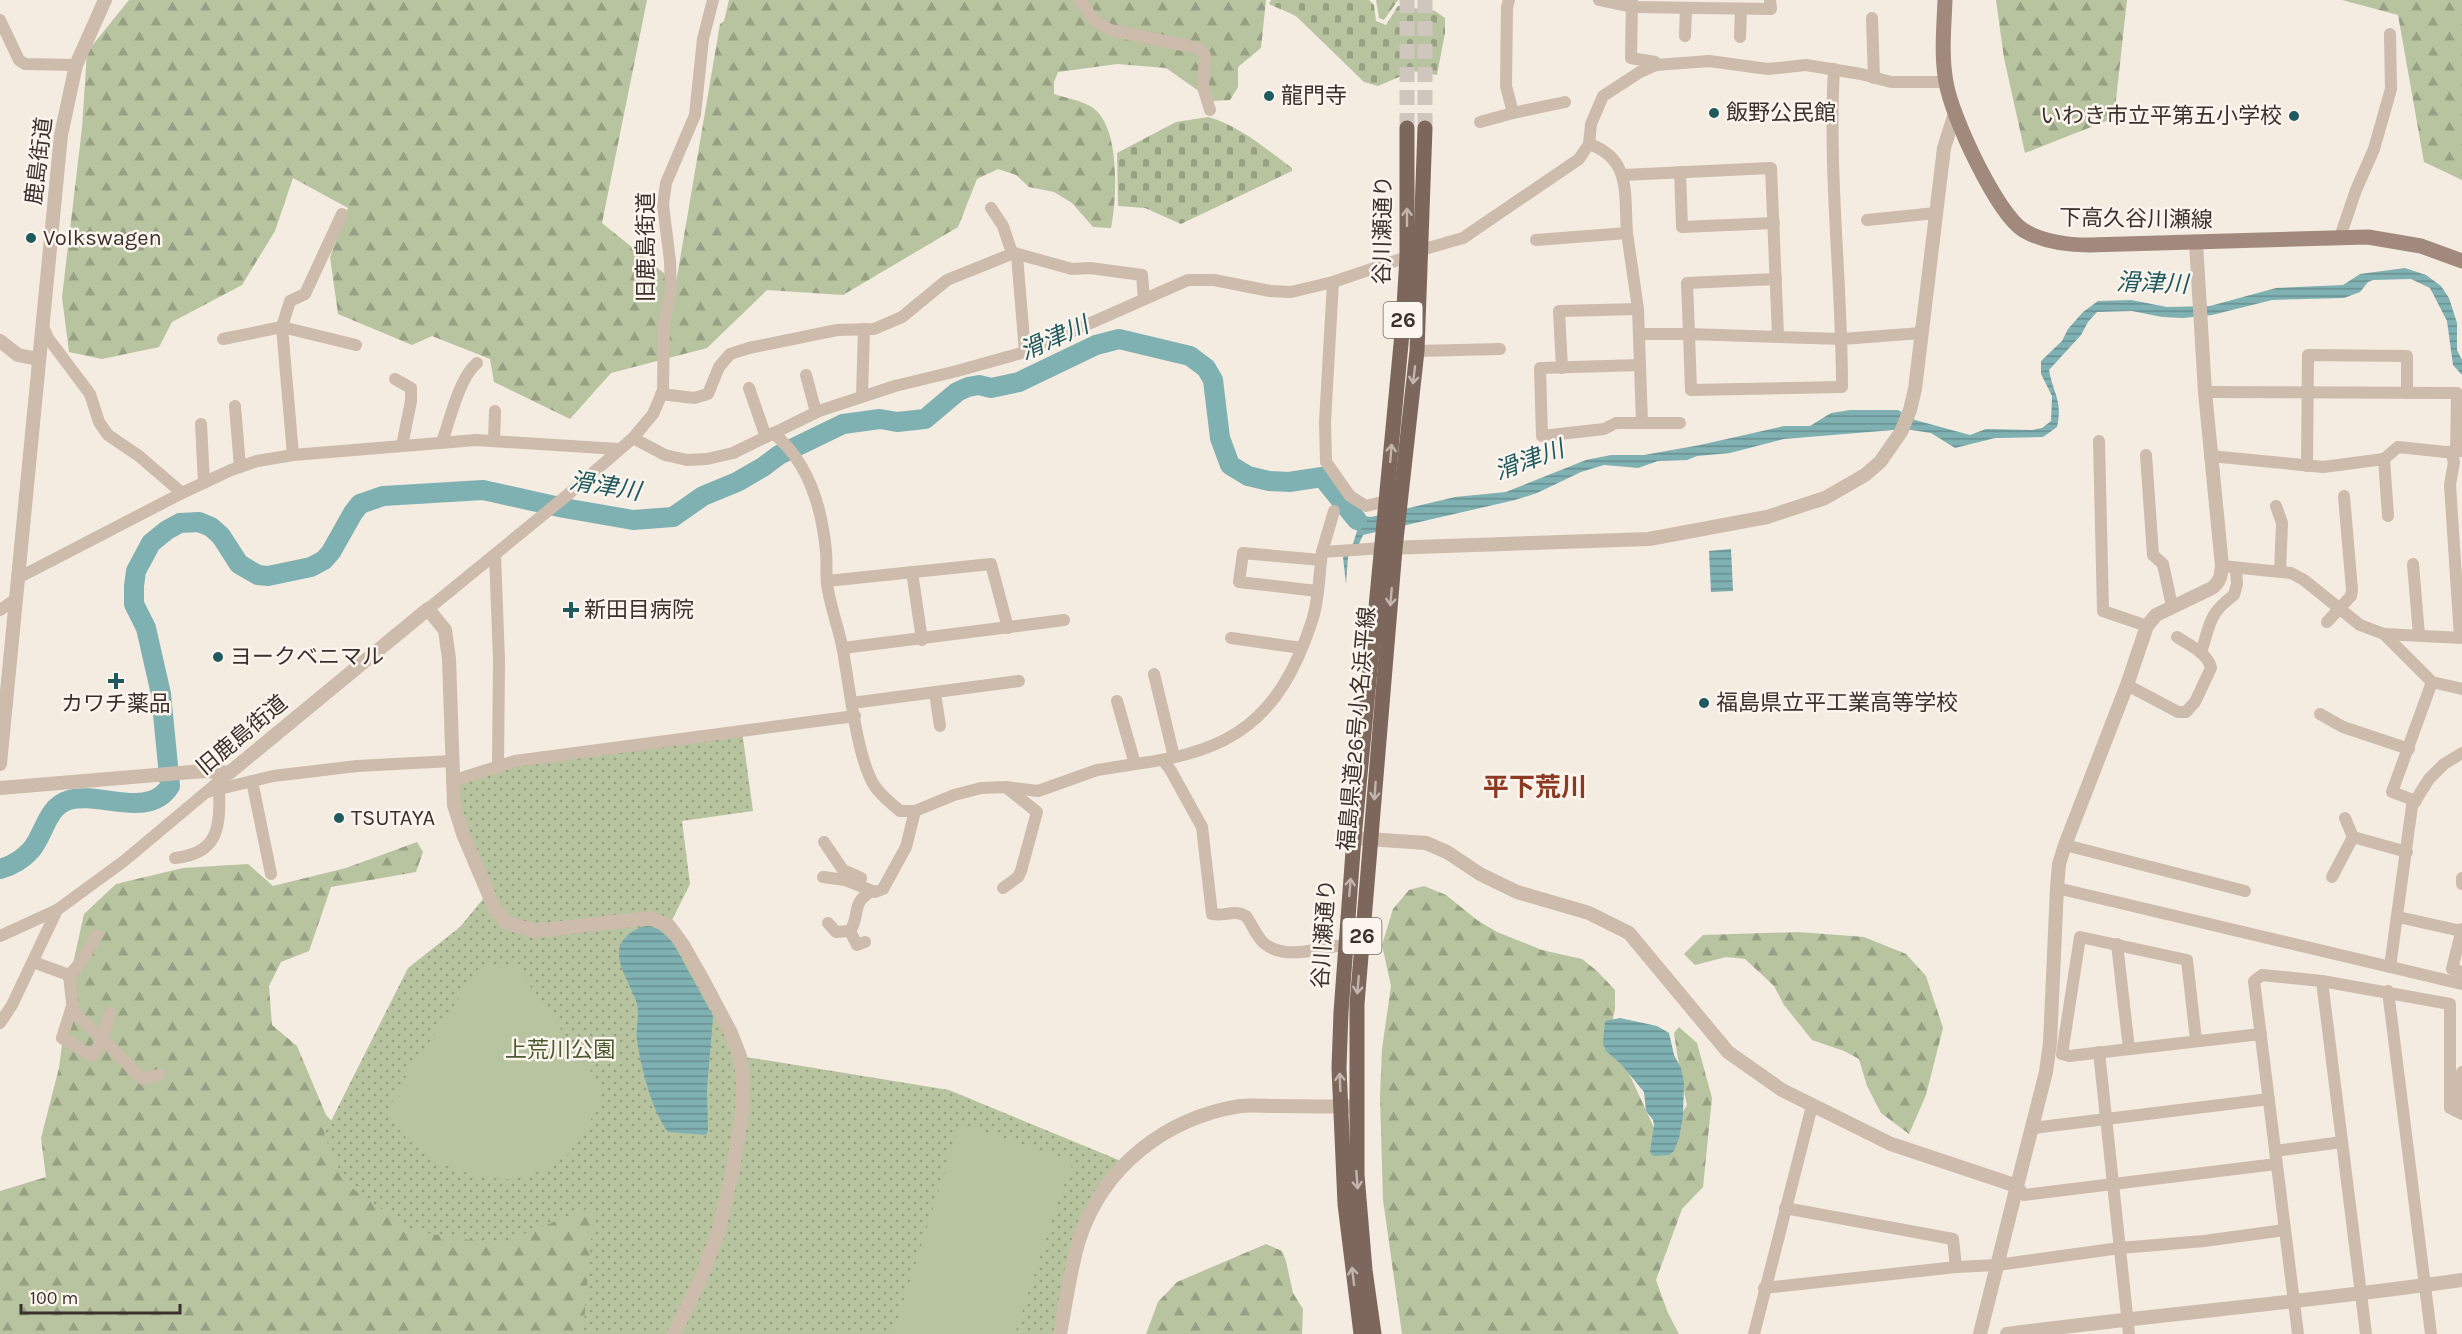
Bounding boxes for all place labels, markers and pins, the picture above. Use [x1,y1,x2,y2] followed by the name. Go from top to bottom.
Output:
[1281,83,1347,109] place label: 龍門寺
[1262,89,1276,103] marker: 龍門寺
[1726,100,1836,126] place label: 飯野公民館
[2040,103,2282,129] place label: いわき市立平第五小学校
[1707,106,1721,120] marker: 飯野公民館
[2287,109,2301,123] marker: いわき市立平第五小学校
[43,225,162,251] place label: Volkswagen
[24,231,38,245] marker: Volkswagen
[584,597,694,623] place label: 新田目病院
[562,601,580,619] marker: 新田目病院
[230,644,384,670] place label: ヨークベニマル
[211,650,225,664] marker: ヨークベニマル
[109,674,123,688] marker: カワチ薬品
[1716,690,1958,716] place label: 福島県立平工業高等学校
[61,691,171,717] place label: カワチ薬品
[1697,696,1711,710] marker: 福島県立平工業高等学校
[351,805,435,831] place label: TSUTAYA
[332,811,346,825] marker: TSUTAYA

